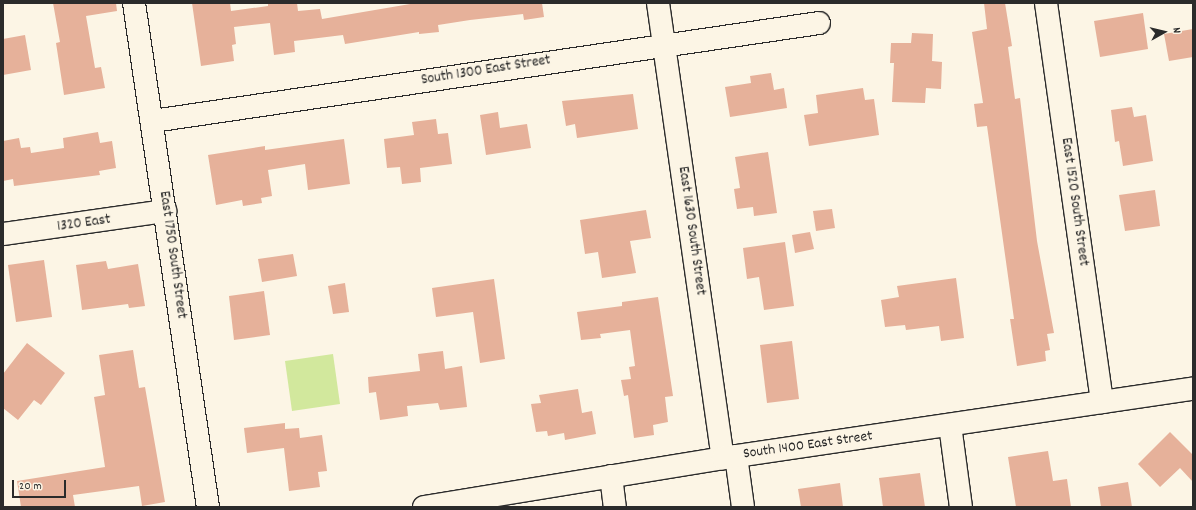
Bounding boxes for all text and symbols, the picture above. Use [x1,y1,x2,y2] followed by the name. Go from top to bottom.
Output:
[1144,12,1184,52] north arrow
[1168,27,1184,34] text: N
[420,52,552,90] street label: South 1300 East Street
[1056,137,1092,267] street label: East 1520 South Street
[673,165,709,297] street label: East 1630 South Street
[154,190,190,320] street label: East 1750 South Street
[56,211,112,237] street label: 1320 East
[742,428,874,464] street label: South 1400 East Street
[14,472,68,498] scale bar
[19,478,42,495] text: 20 m

